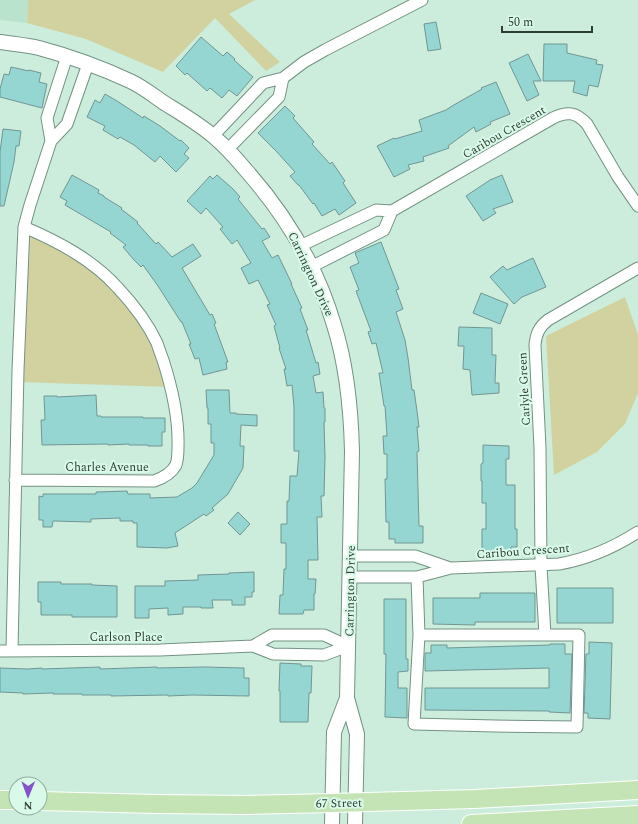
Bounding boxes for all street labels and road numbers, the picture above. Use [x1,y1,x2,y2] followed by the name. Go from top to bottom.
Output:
[459,101,549,164] street label: Caribou Crescent
[283,229,339,320] street label: Carrington Drive
[513,352,536,426] street label: Carlyle Green
[65,458,149,477] street label: Charles Avenue
[476,539,570,564] street label: Caribou Crescent
[340,545,361,637] street label: Carrington Drive
[89,628,163,647] street label: Carlson Place
[316,794,362,813] street label: 67 Street

